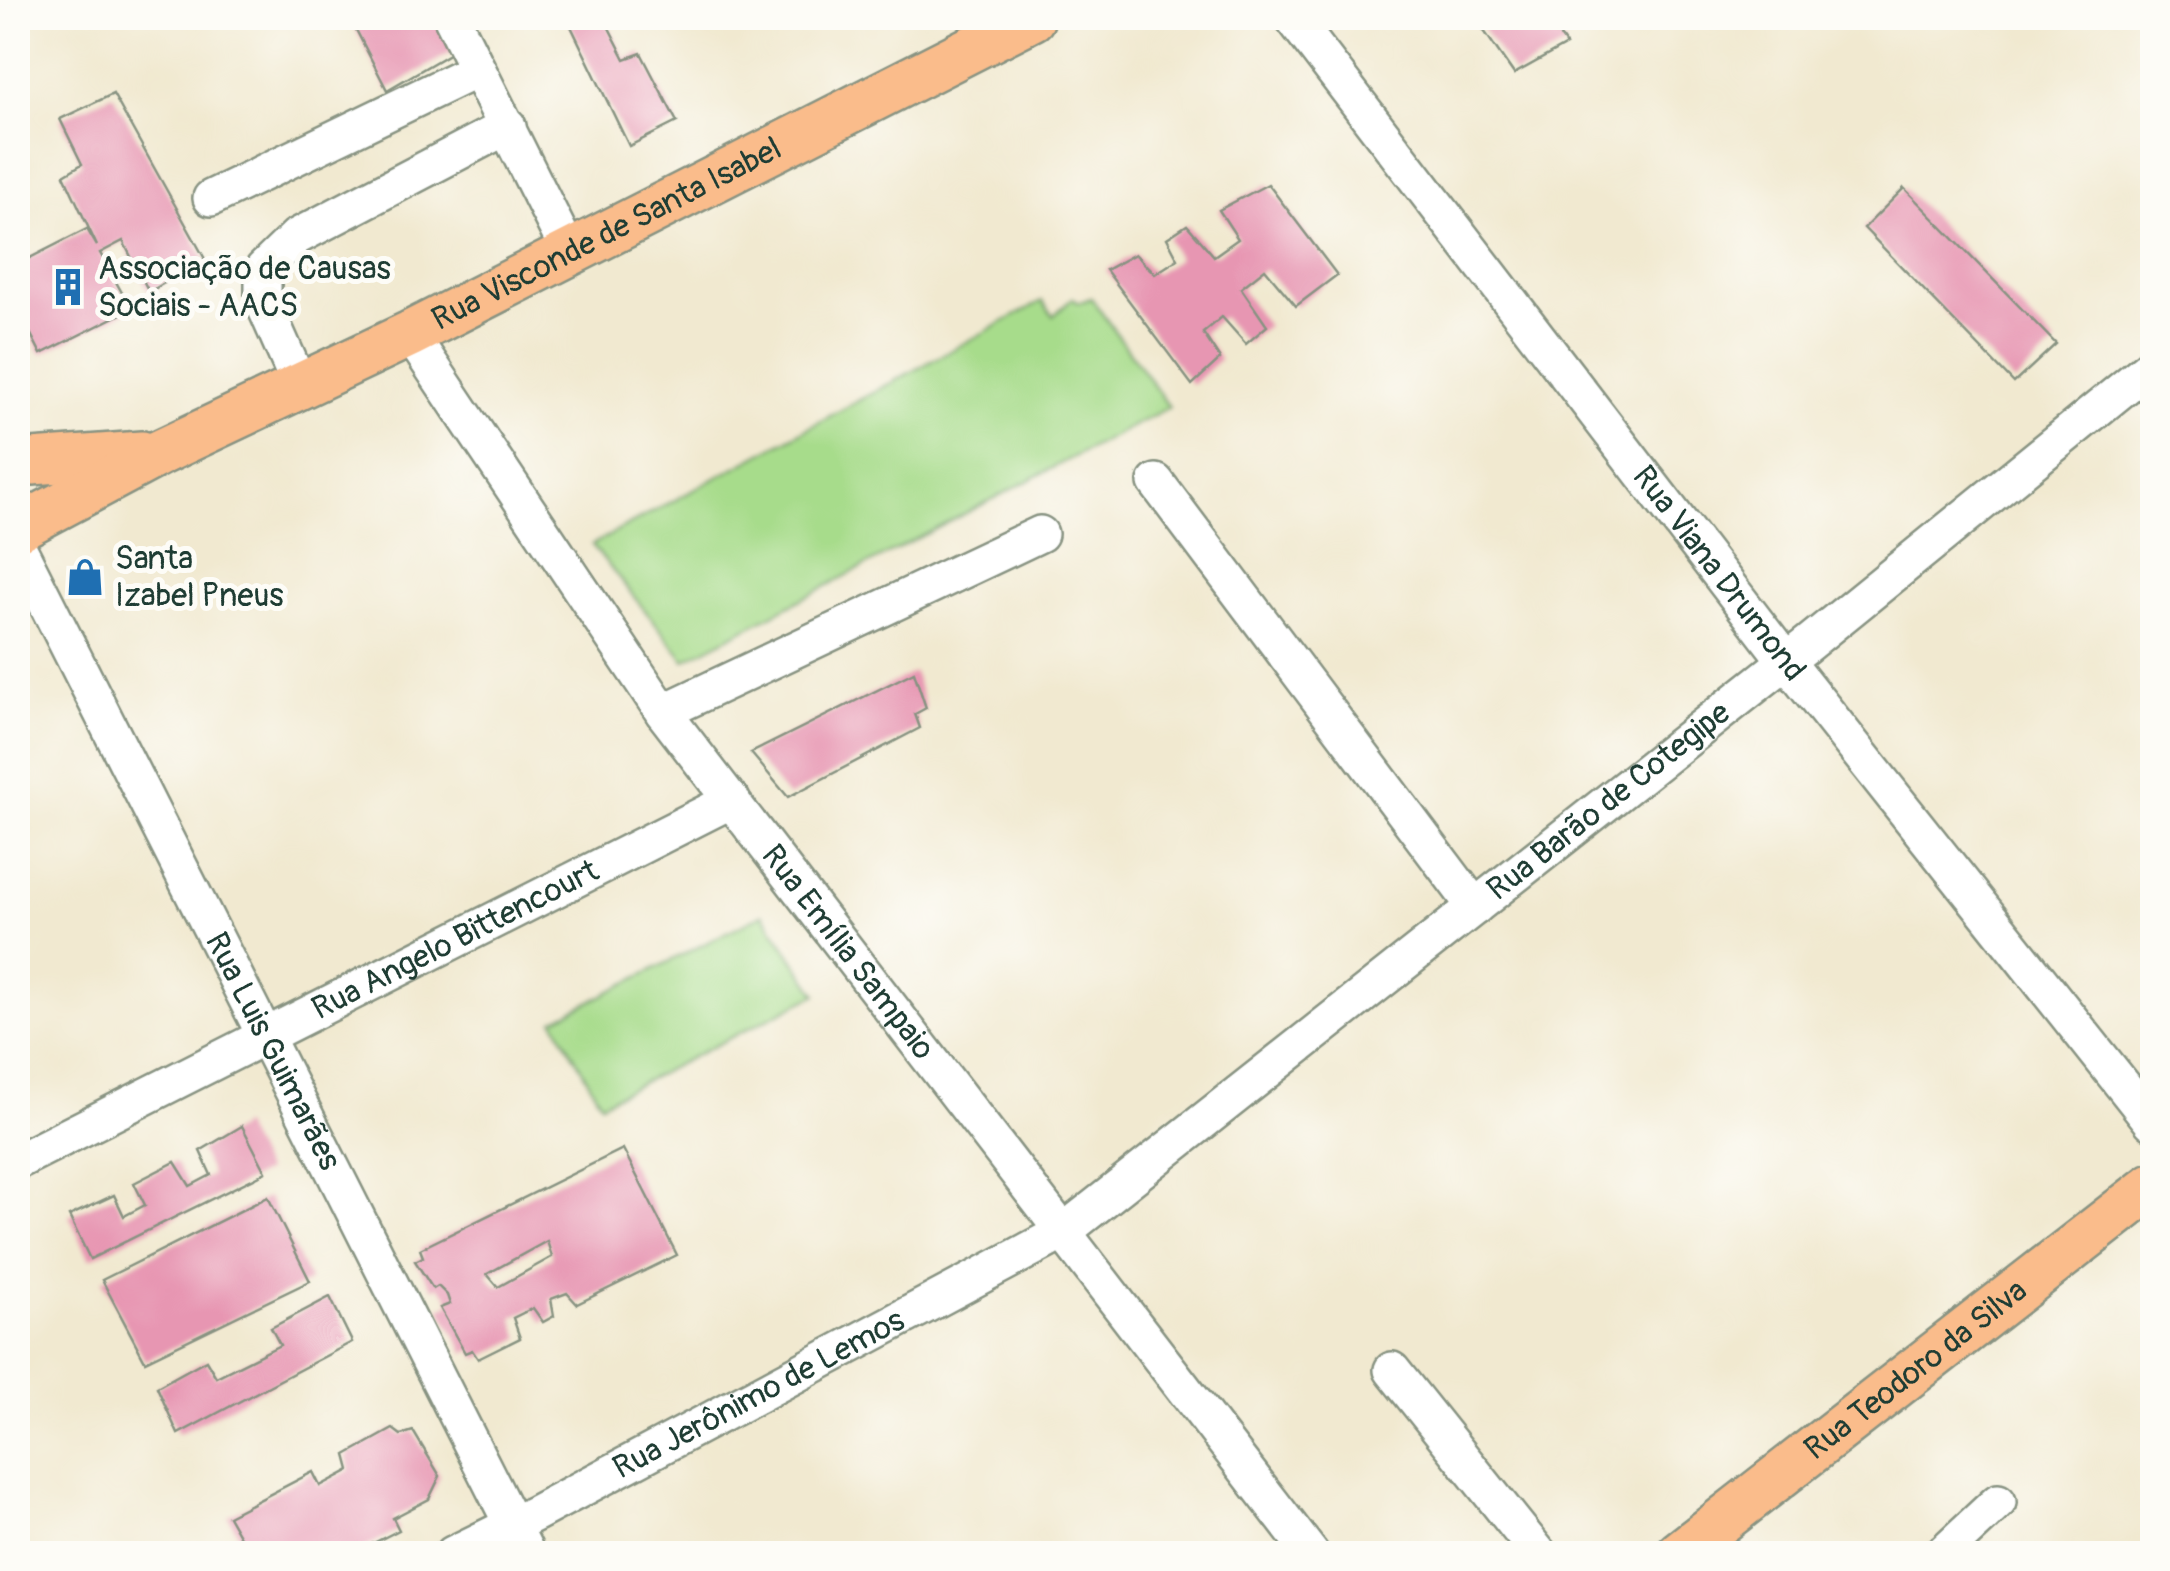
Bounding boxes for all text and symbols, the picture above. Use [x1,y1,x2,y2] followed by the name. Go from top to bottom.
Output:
[425,129,788,340] street label: Rua Visconde de Santa Isabel
[98,249,391,326] place label: Associação de Causas Sociais - AACS
[47,266,89,308] building icon: Associação de Causas Sociais - AACS
[1624,458,1814,689] street label: Rua Viana Drumond
[115,539,284,616] place label: Santa Izabel Pneus
[64,556,106,598] shop icon: Santa Izabel Pneus
[1479,693,1738,909] street label: Rua Barão de Cotegipe
[753,837,943,1068] street label: Rua Emília Sampaio
[305,851,605,1029] street label: Rua Angelo Bittencourt
[196,926,350,1177] street label: Rua Luis Guimarães
[1796,1271,2035,1469] street label: Rua Teodoro da Silva
[606,1300,911,1488] street label: Rua Jerônimo de Lemos

